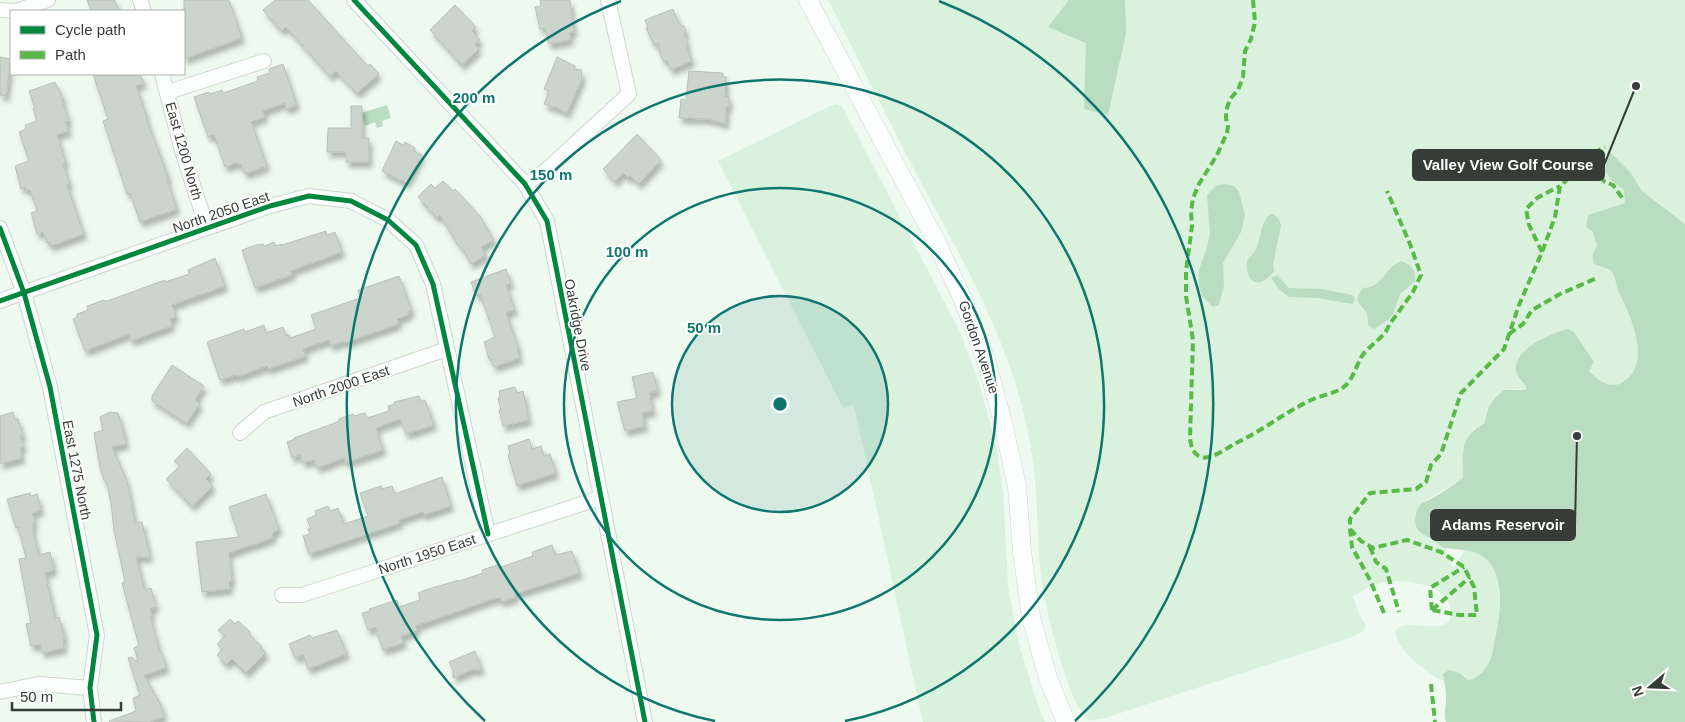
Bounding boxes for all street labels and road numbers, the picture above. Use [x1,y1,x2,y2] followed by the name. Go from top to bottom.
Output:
[162,100,206,202] street label: East 1200 North
[171,188,272,236] street label: North 2050 East
[561,278,595,373] street label: Oakridge Drive
[956,299,1002,396] street label: Gordon Avenue
[291,362,392,410] street label: North 2000 East
[59,419,95,521] street label: East 1275 North
[376,531,478,577] street label: North 1950 East

